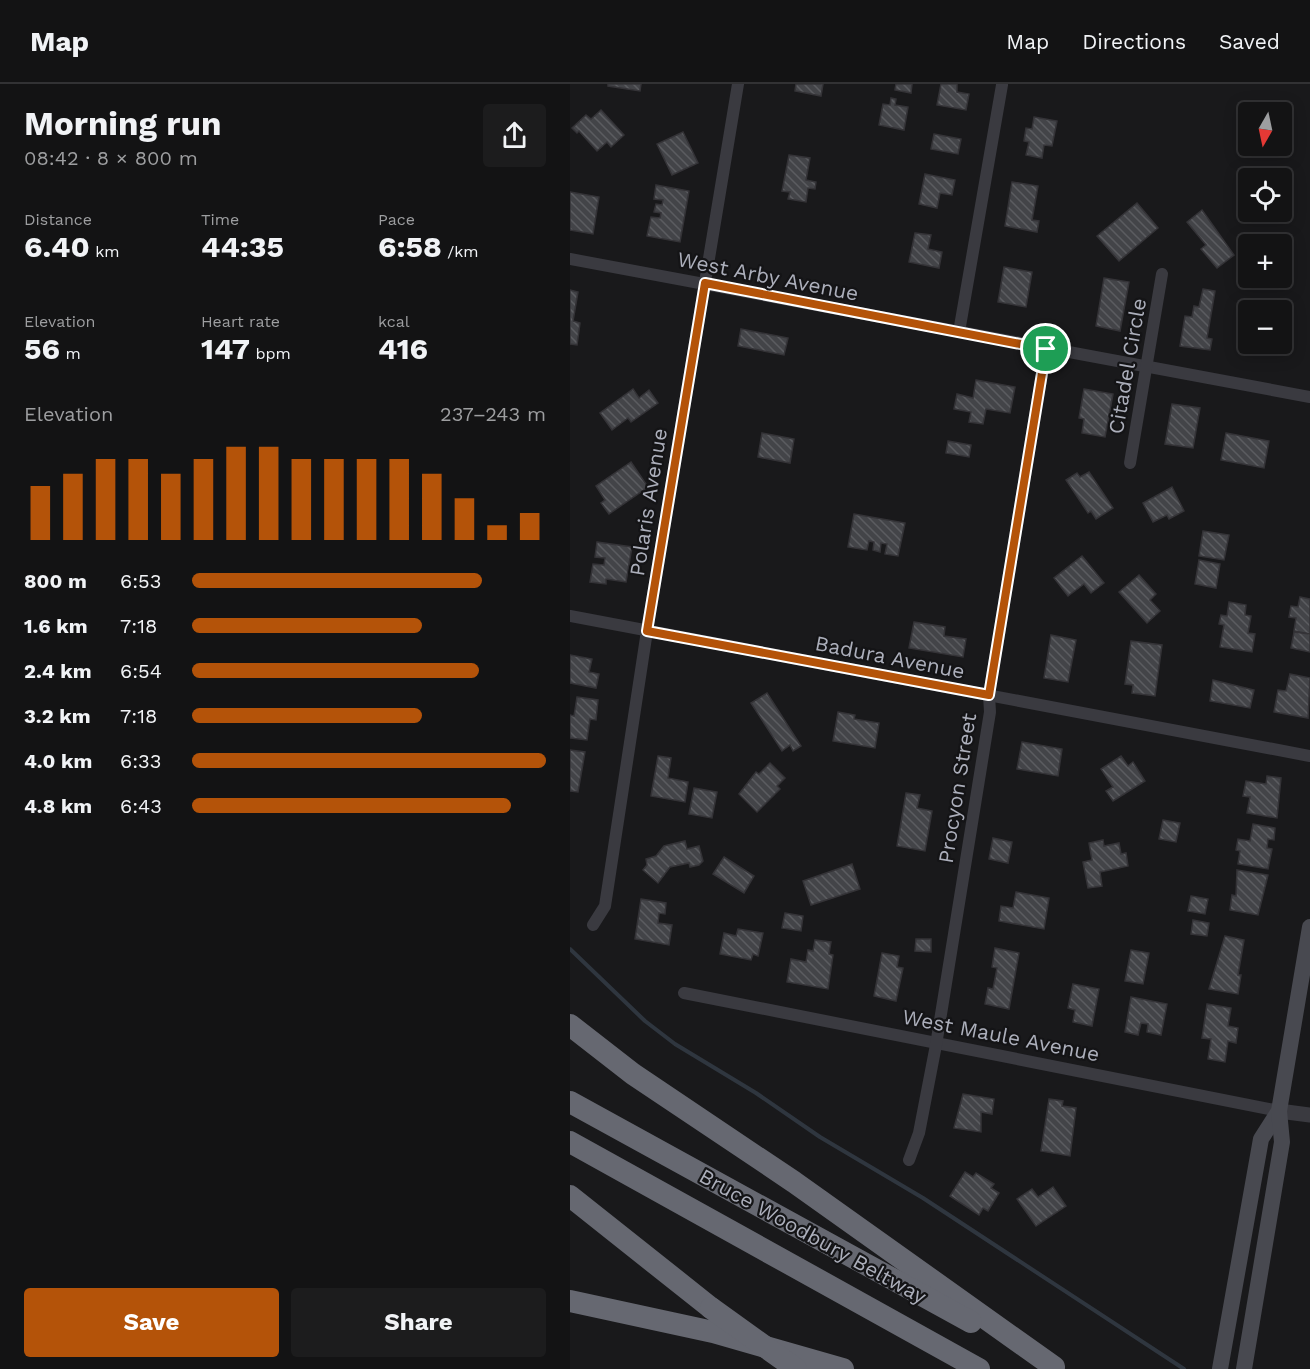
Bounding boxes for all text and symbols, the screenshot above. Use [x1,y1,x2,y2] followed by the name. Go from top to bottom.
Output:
[30,25,89,58] text: Map
[1006,29,1049,54] text: Map
[1082,29,1186,54] text: Directions
[1219,29,1280,54] text: Saved
[1238,102,1292,156] north arrow
[1238,102,1292,354] map controls
[24,104,221,143] text: Morning run
[483,104,546,167] button: share
[24,146,198,170] text: 08:42 · 8 × 800 m
[1238,168,1292,222] button: locate
[24,210,92,229] text: Distance
[201,210,239,229] text: Time
[378,210,415,229] text: Pace
[24,229,90,264] text: 6.40
[201,229,284,264] text: 44:35
[378,229,442,264] text: 6:58
[1238,234,1292,288] button: +
[90,242,120,261] text: km
[442,242,479,261] text: /km
[675,246,861,306] street label: West Arby Avenue
[1103,296,1151,436] street label: Citadel Circle
[1238,300,1292,354] button: −
[24,312,95,331] text: Elevation
[201,312,280,331] text: Heart rate
[378,312,410,331] text: kcal
[1020,323,1071,374] pin
[24,331,60,366] text: 56
[201,331,250,366] text: 147
[378,331,428,366] text: 416
[1029,332,1062,365] icon: arrive
[60,344,81,363] text: m
[250,344,291,363] text: bpm
[24,402,113,426] text: Elevation
[440,402,546,426] text: 237–243 m
[624,426,672,578] street label: Polaris Avenue
[24,569,87,593] text: 800 m
[120,569,161,593] text: 6:53
[24,614,88,638] text: 1.6 km
[120,614,157,638] text: 7:18
[813,630,967,684] street label: Badura Avenue
[24,659,92,683] text: 2.4 km
[120,659,162,683] text: 6:54
[24,704,91,728] text: 3.2 km
[120,704,157,728] text: 7:18
[933,711,981,865] street label: Procyon Street
[24,749,92,773] text: 4.0 km
[120,749,161,773] text: 6:33
[24,794,92,818] text: 4.8 km
[120,794,162,818] text: 6:43
[900,1004,1102,1066] street label: West Maule Avenue
[695,1163,931,1309] street label: Bruce Woodbury Beltway
[24,1288,279,1357] button: Save
[291,1288,546,1357] button: Share

